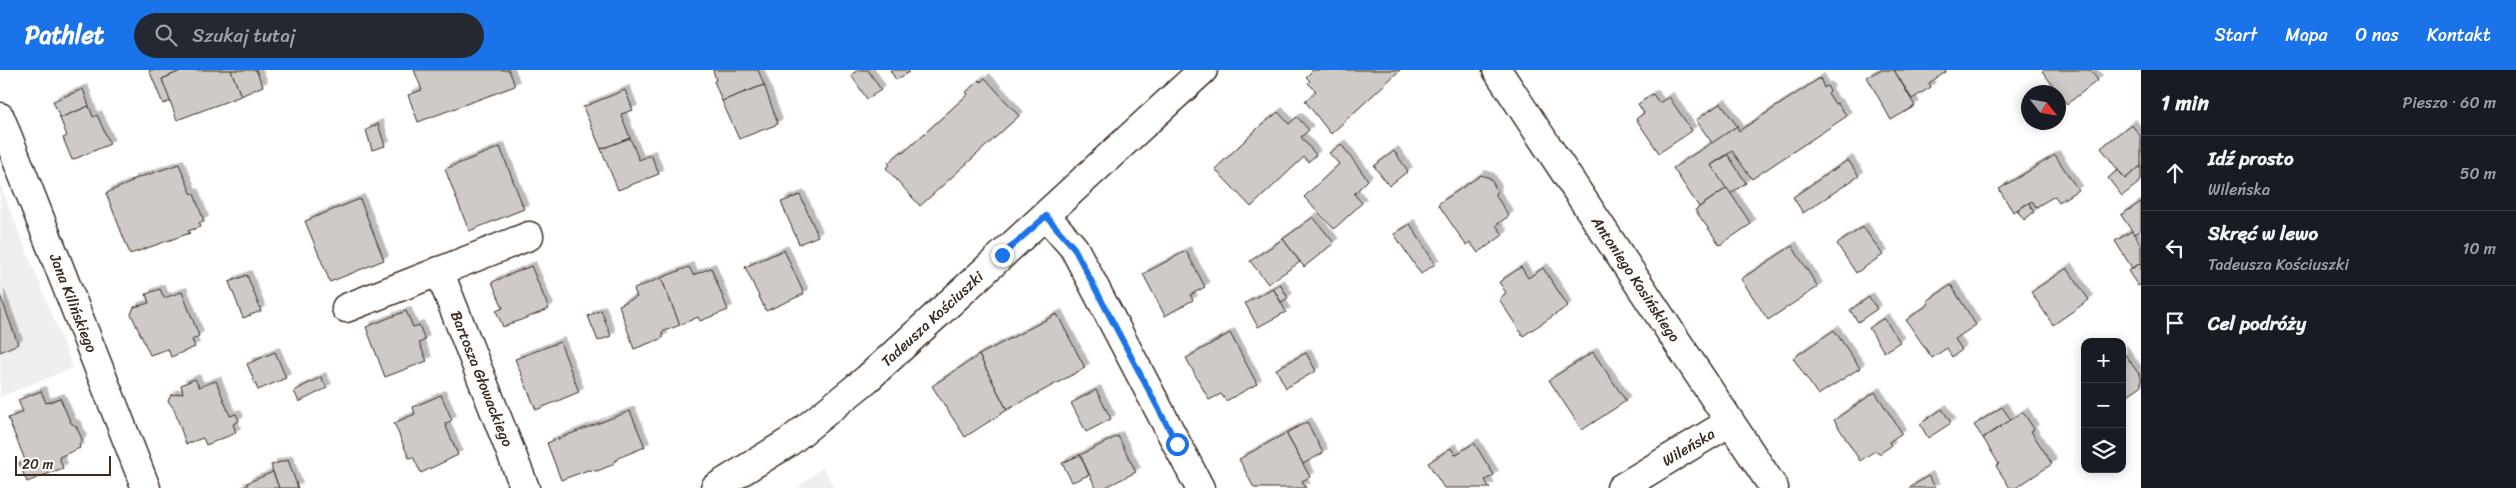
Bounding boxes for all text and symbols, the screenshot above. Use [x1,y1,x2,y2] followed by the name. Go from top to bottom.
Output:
[134,13,484,58] search box
[25,14,104,56] text: Pathlet
[192,19,296,52] text: Szukaj tutaj
[2214,19,2257,51] text: Start
[2285,19,2328,51] text: Mapa
[2356,19,2399,51] text: O nas
[2427,19,2491,51] text: Kontakt
[152,21,180,49] icon: search
[2161,84,2209,122] text: 1 min
[2021,85,2066,130] north arrow
[2403,88,2496,117] text: Pieszo · 60 m
[2208,142,2294,175] text: Idź prosto
[2161,159,2189,187] icon: ahead
[2460,159,2496,188] text: 50 m
[2208,175,2270,204] text: Wileńska
[1584,210,1687,348] street label: Antoniego Kosińskiego
[2208,217,2318,250] text: Skręć w lewo
[2161,234,2189,262] icon: left
[2463,234,2496,263] text: 10 m
[991,244,1014,267] route end
[42,249,105,357] street label: Jana Kilińskiego
[2208,250,2349,279] text: Tadeusza Kościuszki
[875,264,990,373] street label: Tadeusza Kościuszki
[443,307,521,451] street label: Bartosza Głowackiego
[2208,307,2306,340] text: Cel podróży
[2161,309,2189,337] icon: arrive
[2081,338,2126,473] map controls
[2081,338,2126,383] button: +
[2081,383,2126,428] button: −
[1657,421,1721,473] street label: Wileńska
[2081,428,2126,473] button: layers
[1166,433,1189,456] route start
[22,452,53,477] text: 20 m
[15,453,111,476] scale bar

